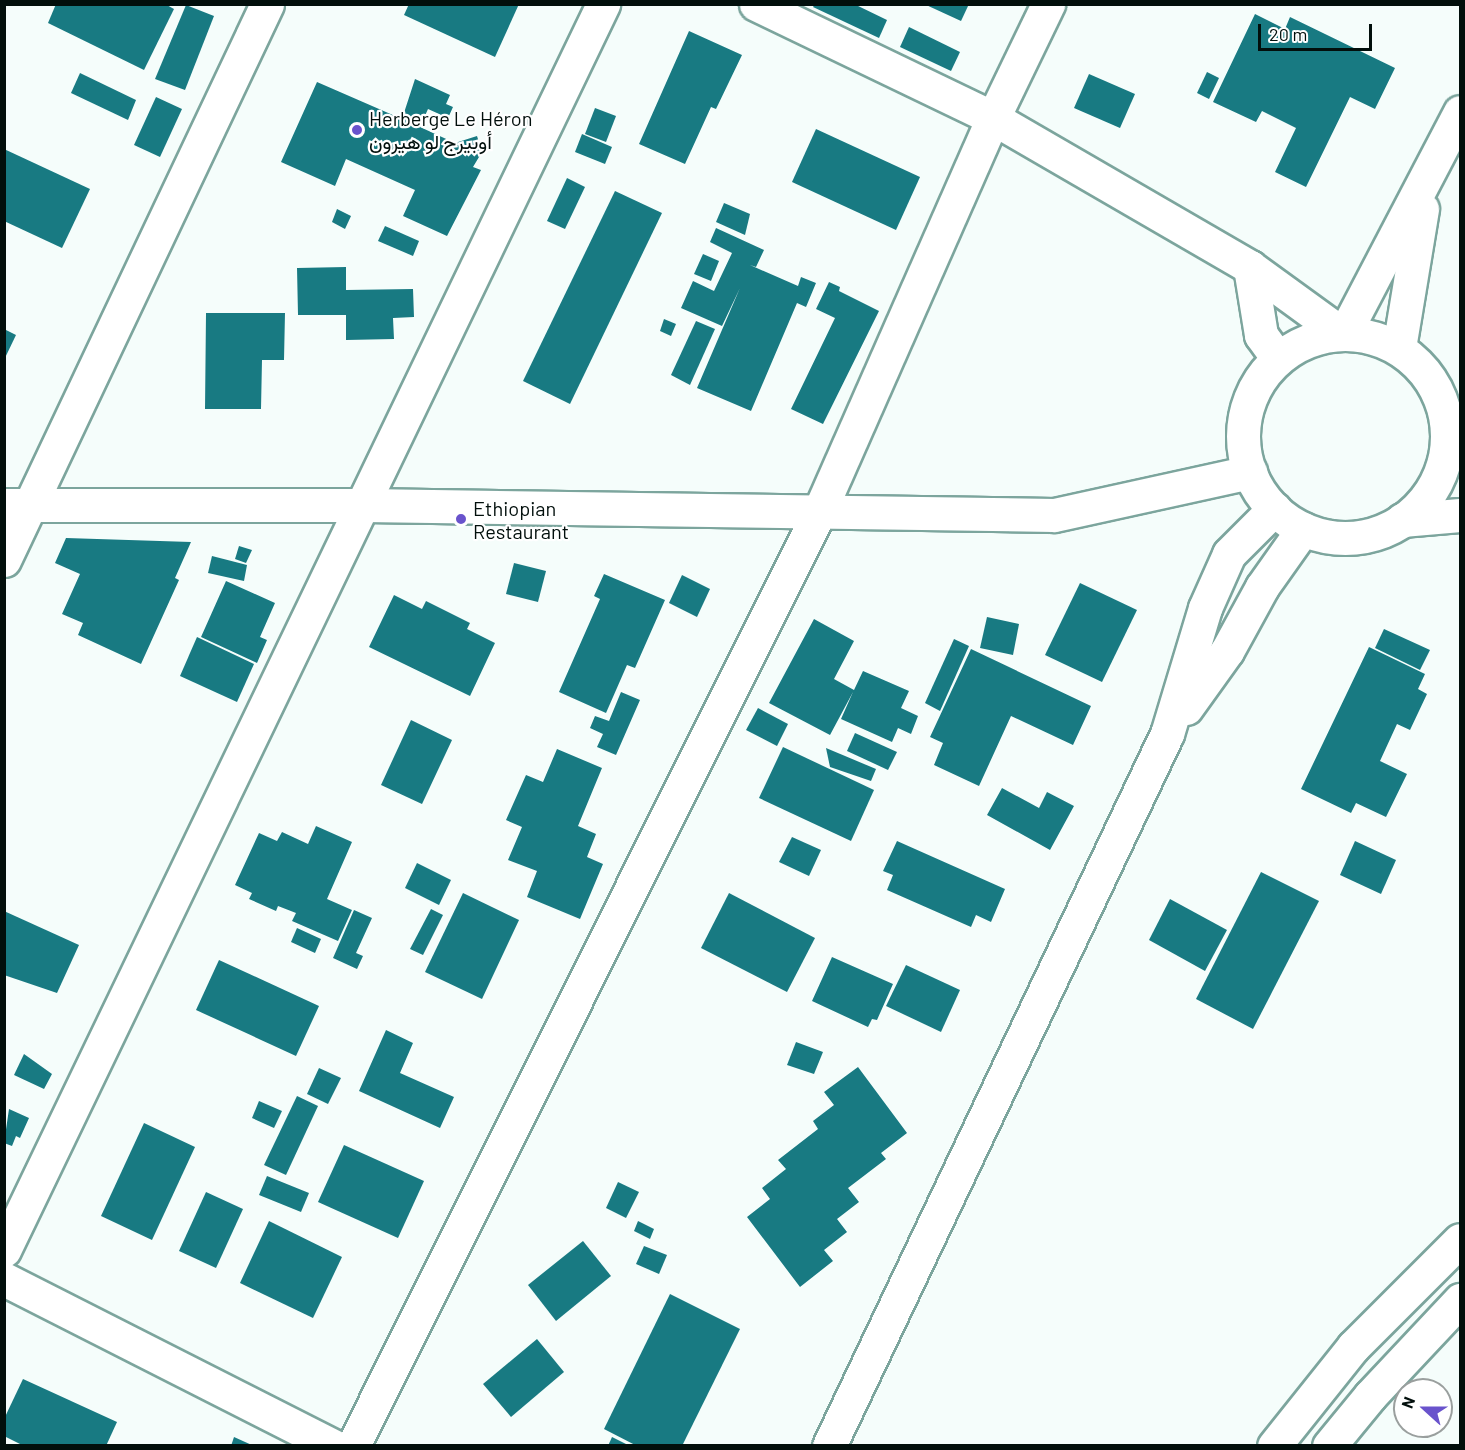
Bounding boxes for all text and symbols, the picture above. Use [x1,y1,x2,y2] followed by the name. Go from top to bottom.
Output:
[1261,12,1375,50] scale bar
[1269,23,1307,45] text: 20 m
[369,106,532,153] place label: Herberge Le Héron أوبيرج لو هيرون
[350,123,364,137] marker: Herberge Le Héron أوبيرج لو هيرون
[473,496,569,543] place label: Ethiopian Restaurant
[454,512,468,526] marker: Ethiopian Restaurant
[1393,1378,1453,1438] north arrow
[1397,1394,1418,1410] text: N

